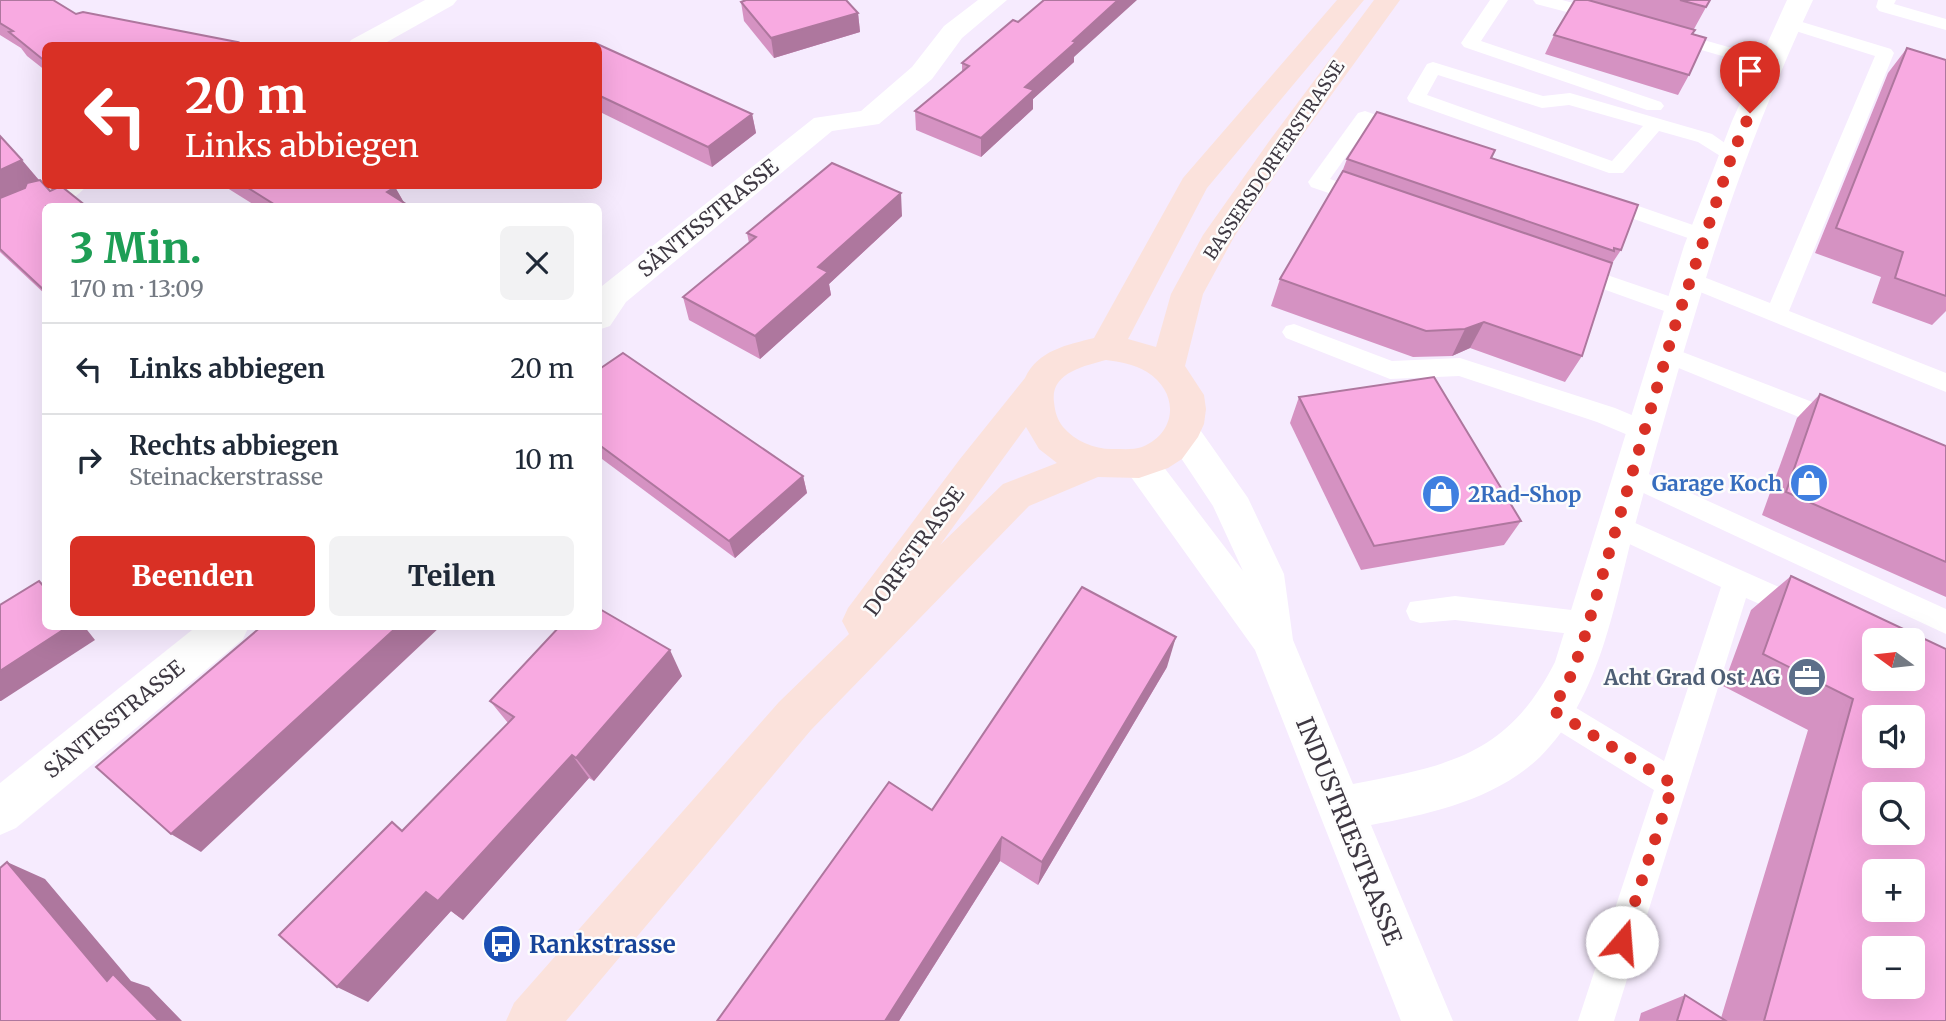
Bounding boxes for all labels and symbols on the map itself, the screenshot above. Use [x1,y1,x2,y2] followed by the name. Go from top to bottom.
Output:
[1720,41,1780,113] pin
[1199,55,1350,264] street label: BASSERSDORFERSTRASSE
[632,153,784,283] street label: SÄNTISSTRASSE
[1788,462,1830,504] shop icon: Garage Koch
[1652,470,1782,497] place label: Garage Koch
[1420,473,1462,515] shop icon: 2Rad-Shop
[858,481,970,621] street label: DORFSTRASSE
[1468,481,1581,508] place label: 2Rad-Shop
[1862,628,1925,691] north arrow
[38,654,190,784] street label: SÄNTISSTRASSE
[1786,656,1828,698] office icon: Acht Grad Ost AG
[1603,664,1781,691] place label: Acht Grad Ost AG
[1289,713,1409,950] street label: INDUSTRIESTRASSE
[1585,905,1659,979] position arrow
[481,923,523,965] bus stop icon: Rankstrasse
[529,929,676,960] place label: Rankstrasse

